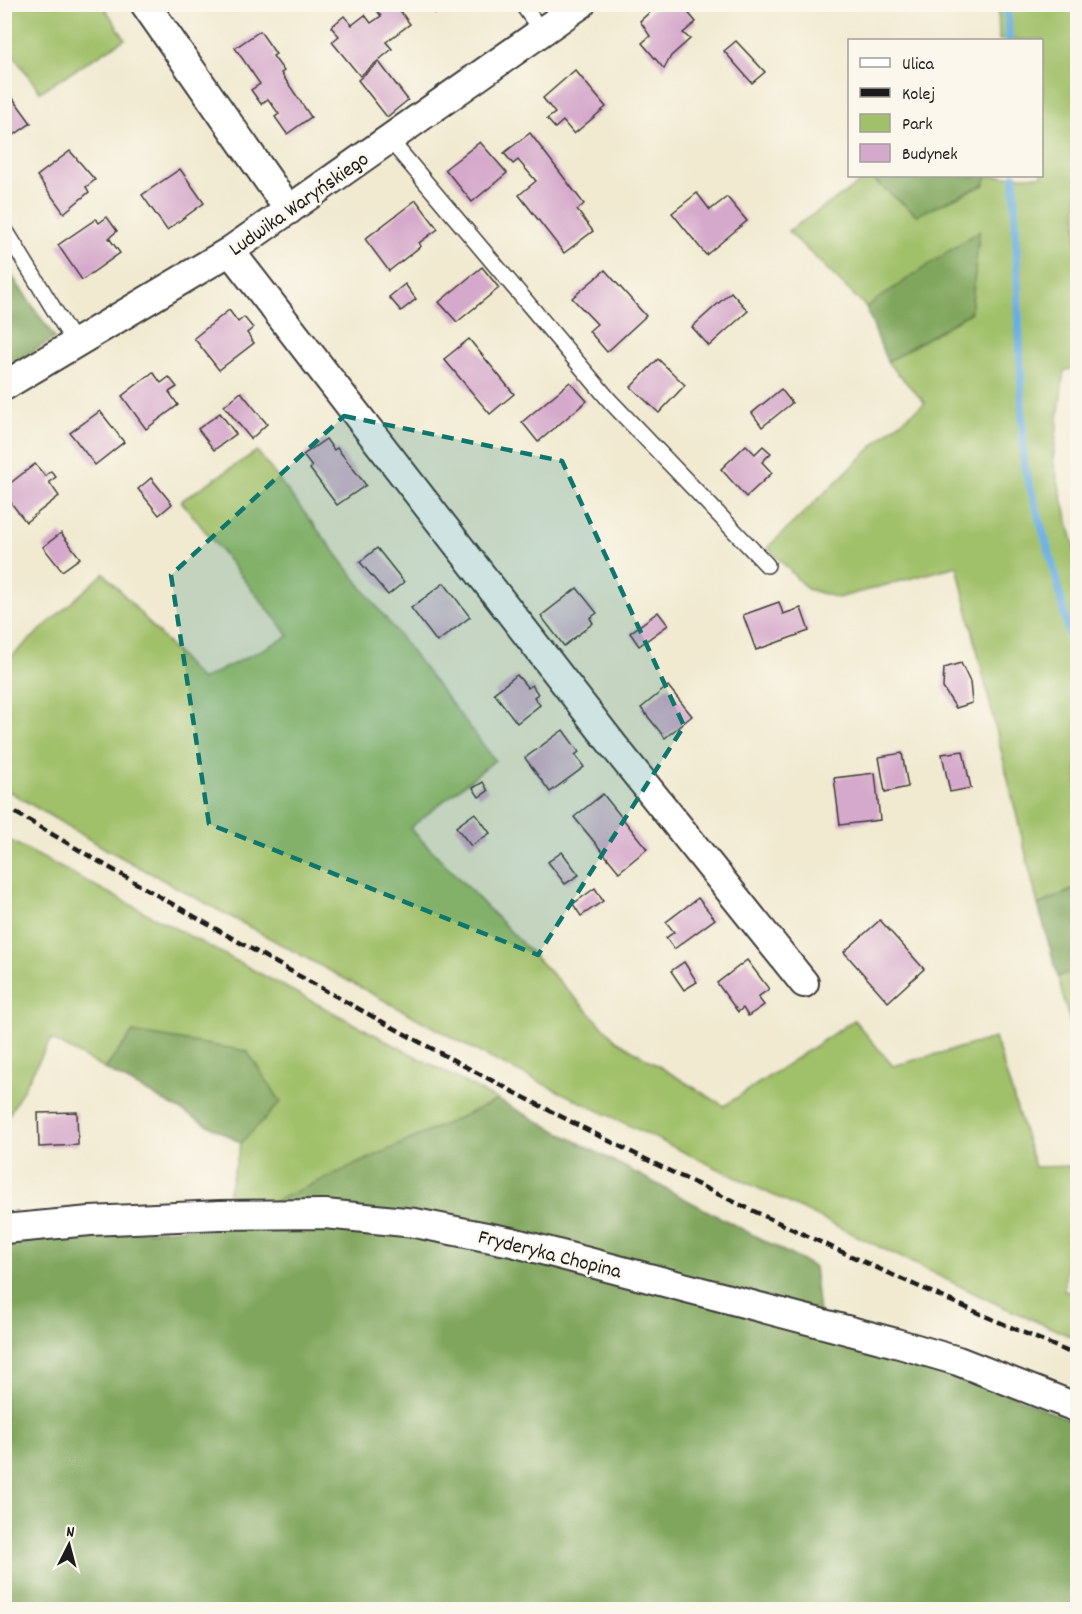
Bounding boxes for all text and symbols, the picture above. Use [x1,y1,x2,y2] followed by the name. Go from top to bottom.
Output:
[848,39,1043,177] legend
[902,53,934,78] text: Ulica
[902,83,935,108] text: Kolej
[902,113,933,138] text: Park
[902,143,958,168] text: Budynek
[223,146,376,265] street label: Ludwika Waryńskiego
[474,1224,625,1288] street label: Fryderyka Chopina
[39,1515,99,1575] north arrow
[65,1521,76,1544] text: N

